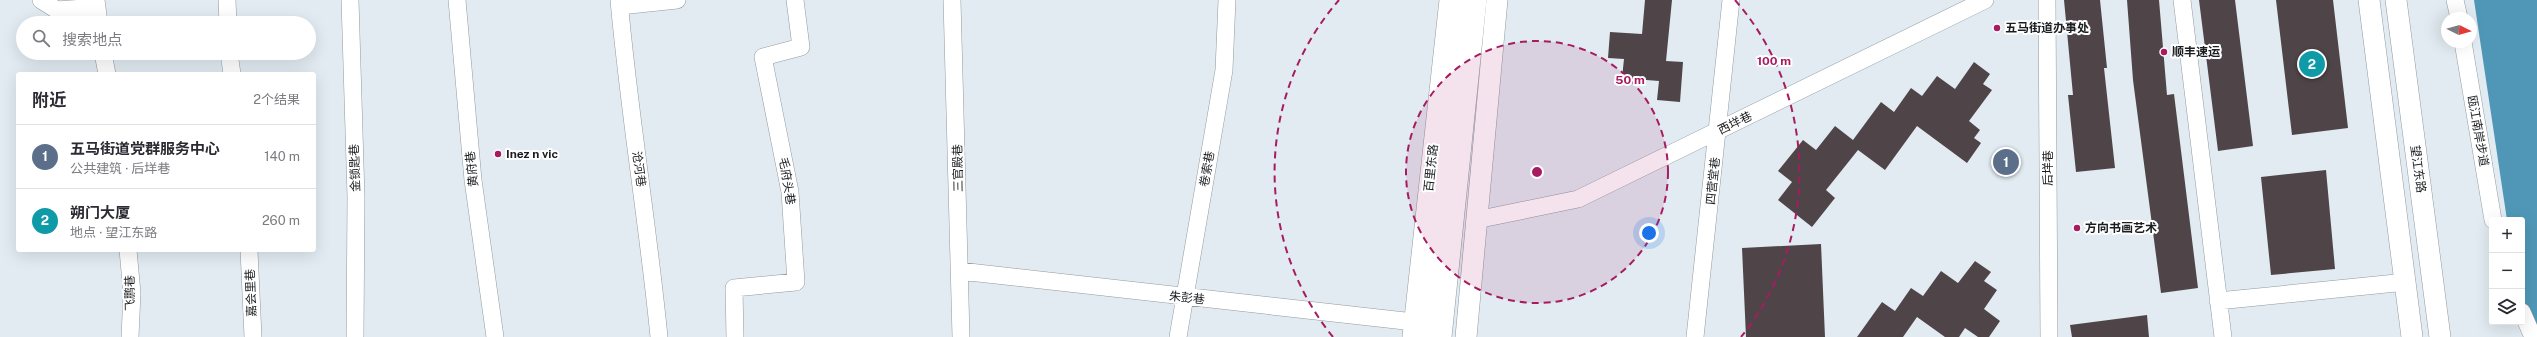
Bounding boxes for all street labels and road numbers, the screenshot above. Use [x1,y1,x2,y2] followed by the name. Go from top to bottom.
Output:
[2465,94,2491,168] street label: 瓯江南岸步道
[1716,109,1754,137] street label: 西垟巷
[1422,143,1440,193] street label: 百里东路
[347,144,363,192] street label: 金锁匙巷
[951,144,965,192] street label: 三官殿巷
[2408,144,2428,194] street label: 望江东路
[463,150,481,188] street label: 黄府巷
[630,150,648,188] street label: 沧河巷
[1197,150,1217,188] street label: 卷索巷
[2041,150,2055,186] street label: 后垟巷
[776,156,798,206] street label: 毛府头巷
[1704,156,1722,206] street label: 四营堂巷
[243,269,259,317] street label: 嘉会里巷
[123,275,137,311] street label: 飞鹏巷
[1168,289,1206,307] street label: 朱彭巷

